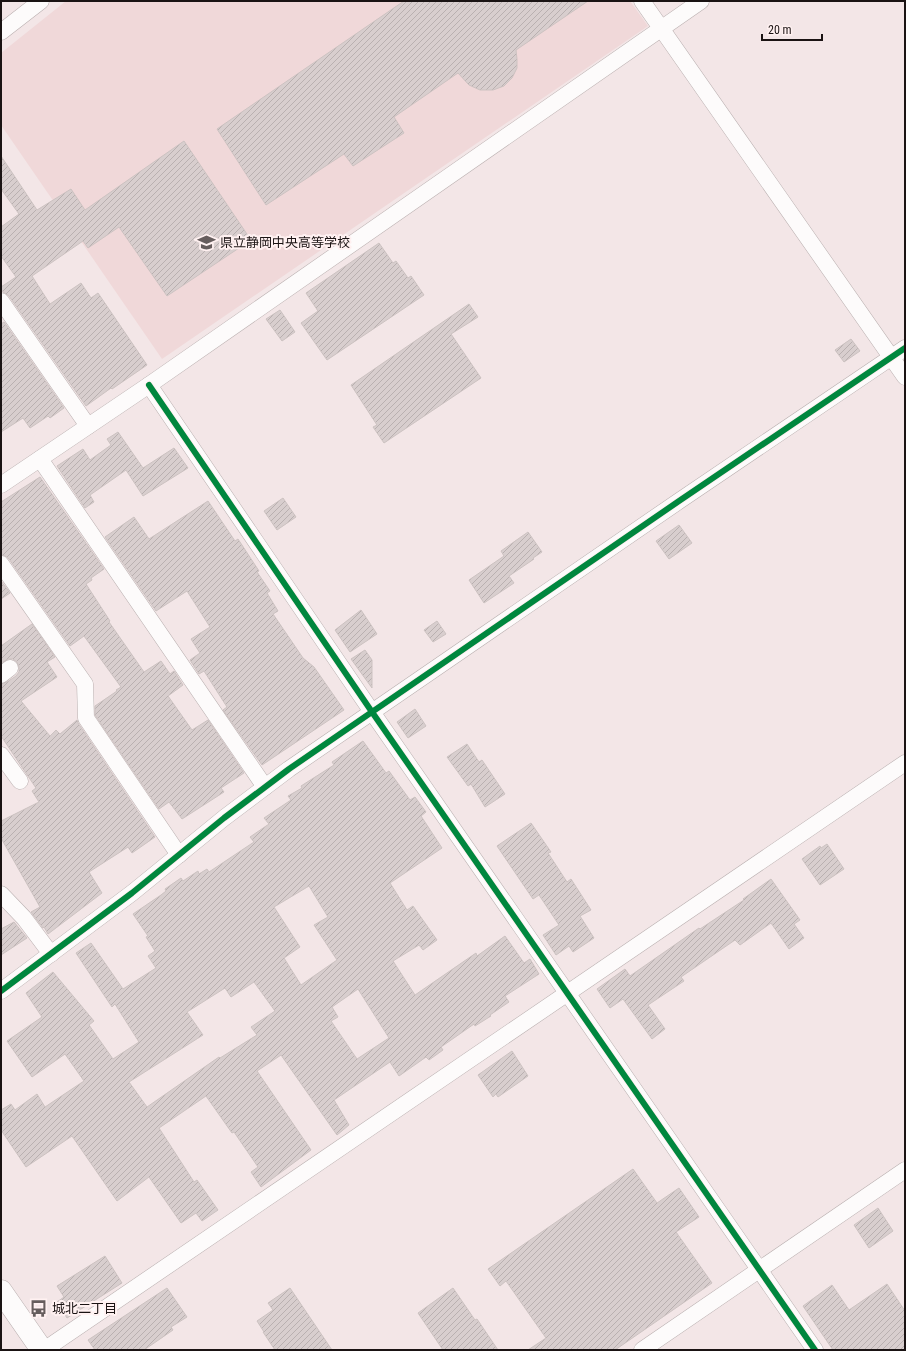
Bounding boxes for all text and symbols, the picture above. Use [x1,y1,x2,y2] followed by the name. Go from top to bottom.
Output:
[762,16,822,42] scale bar
[768,23,792,37] text: 20 m
[197,232,217,252] school or university icon: 県立静岡中央高等学校
[220,235,350,250] place label: 県立静岡中央高等学校
[29,1298,49,1318] bus stop icon: 城北二丁目
[52,1301,117,1316] place label: 城北二丁目

